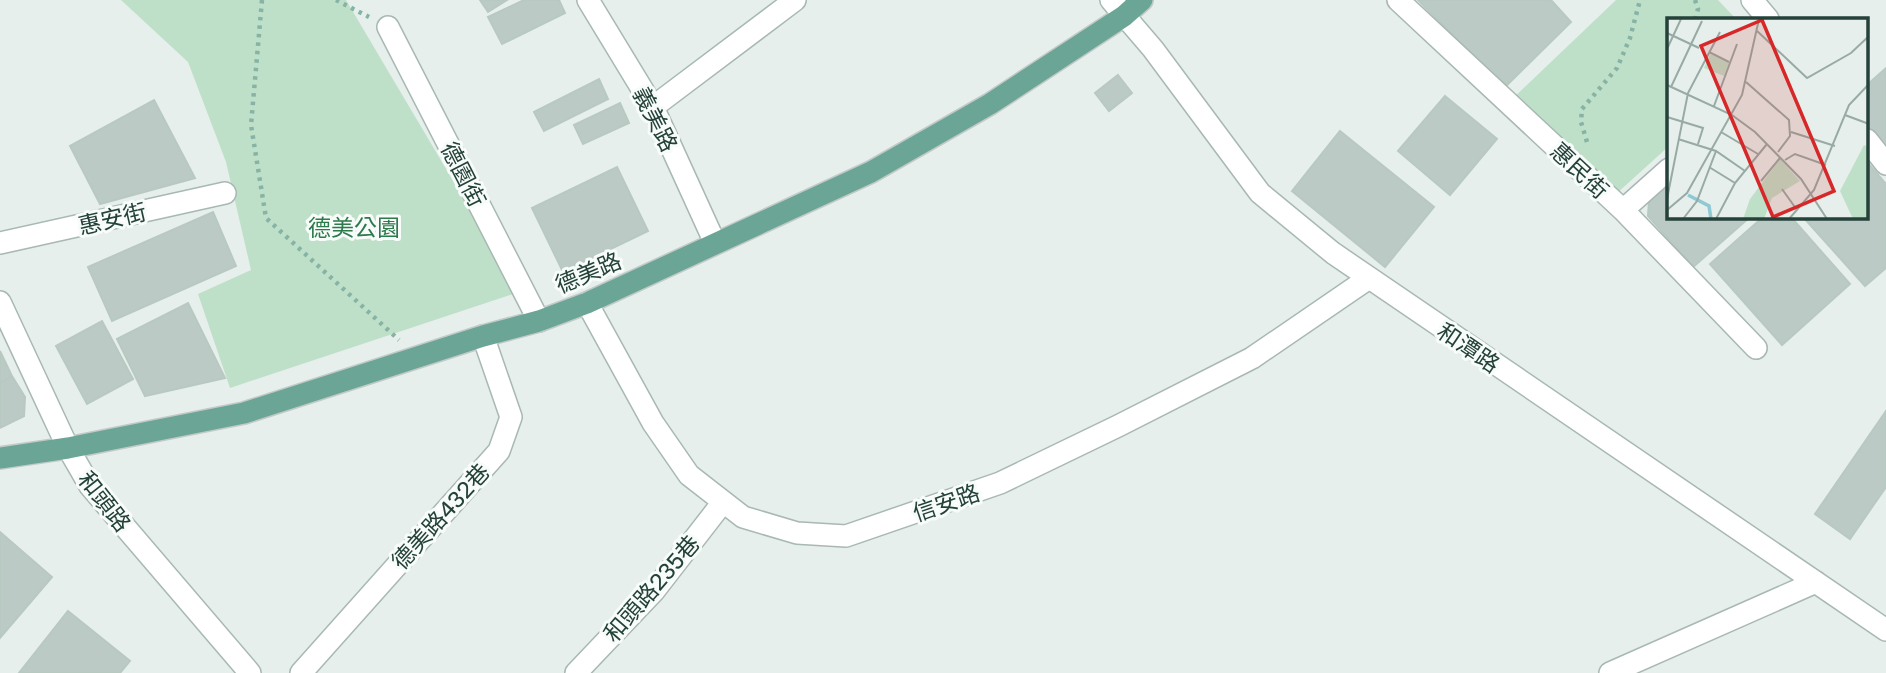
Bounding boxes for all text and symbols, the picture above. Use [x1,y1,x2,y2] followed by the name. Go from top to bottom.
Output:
[1667,18,1868,219] inset map
[628,82,684,156] street label: 義美路
[1545,136,1615,204] street label: 惠民街
[436,137,492,211] street label: 德園街
[75,197,149,239] street label: 惠安街
[308,213,400,241] park label: 德美公園
[551,246,625,298] street label: 德美路
[1433,316,1505,378] street label: 和潭路
[385,457,495,575] street label: 德美路432巷
[73,465,137,537] street label: 和頭路
[909,478,983,526] street label: 信安路
[597,529,705,647] street label: 和頭路235巷

